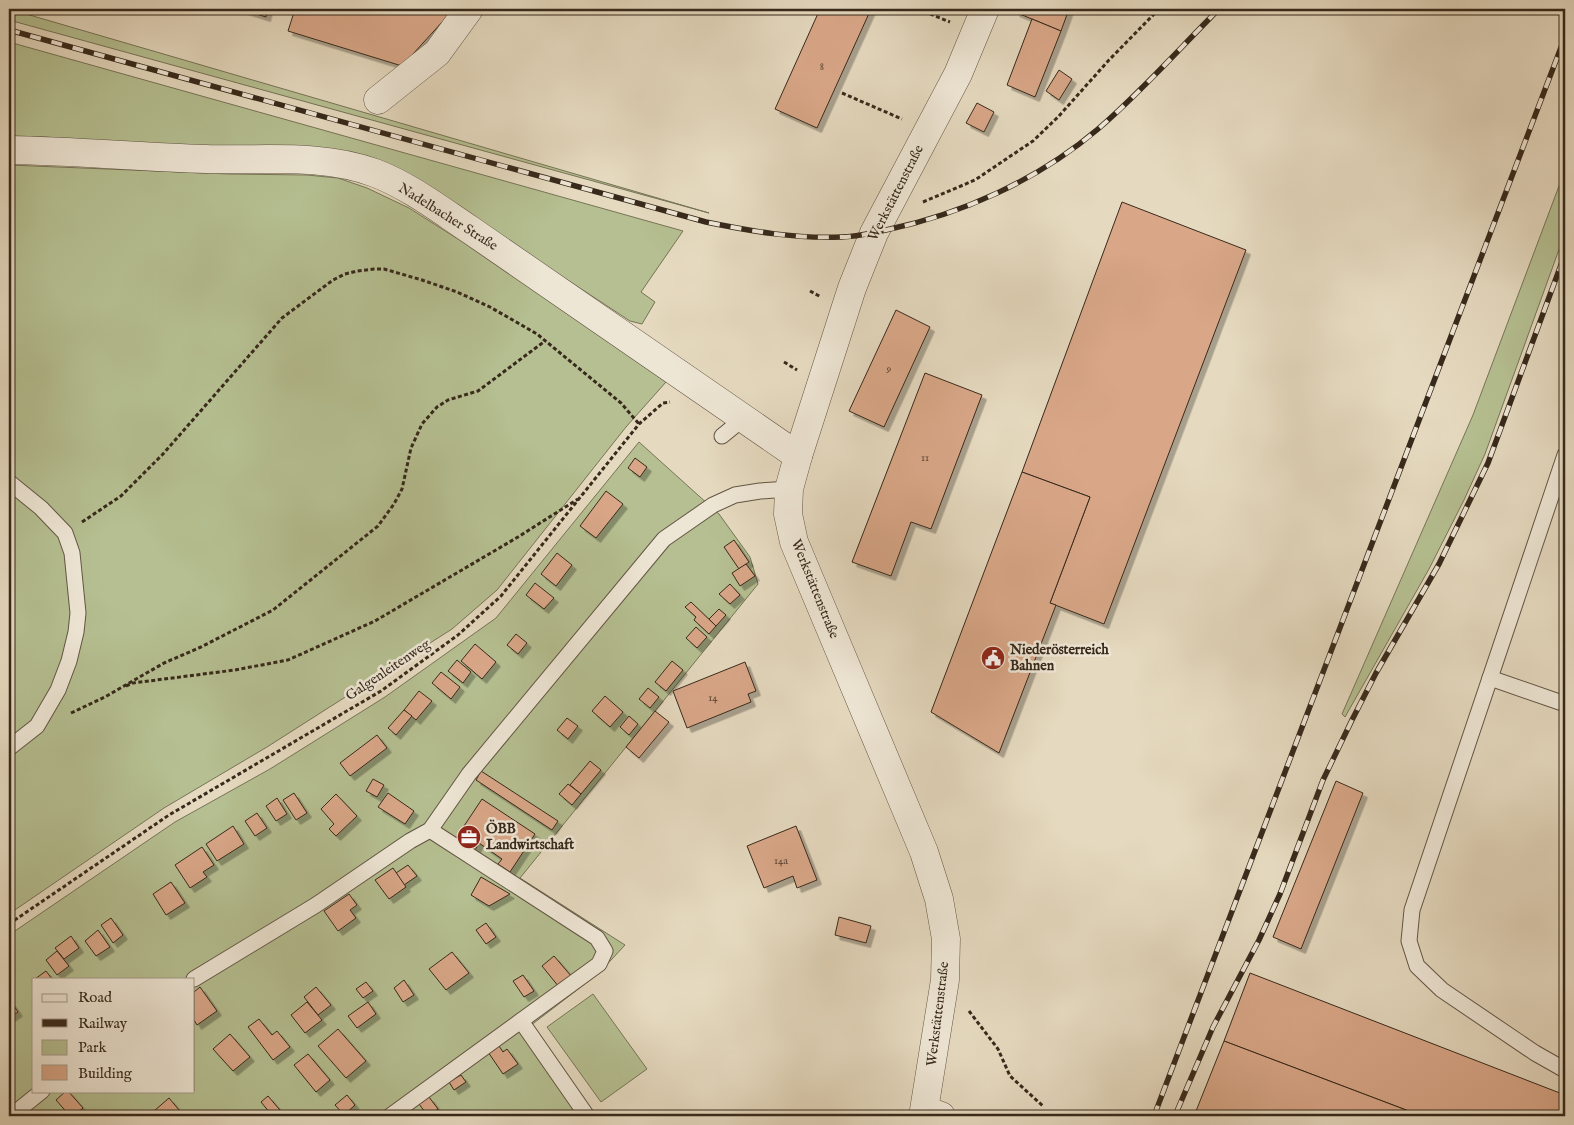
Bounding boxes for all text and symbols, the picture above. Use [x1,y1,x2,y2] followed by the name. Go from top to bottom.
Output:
[820,60,824,74] house number: 8
[864,141,928,244] street label: Werkstättenstraße
[395,179,502,255] street label: Nadelbacher Straße
[886,362,892,376] house number: 9
[921,451,929,465] house number: 11
[787,537,843,642] street label: Werkstättenstraße
[342,635,434,705] street label: Galgenleitenweg
[1009,641,1109,675] place label: Niederösterreich Bahnen
[980,645,1006,671] public building icon: Niederösterreich Bahnen
[708,691,718,705] house number: 14
[486,819,574,854] place label: ÖBB Landwirtschaft
[456,824,482,850] office icon: ÖBB Landwirtschaft
[774,854,788,868] house number: 14a
[923,960,953,1067] street label: Werkstättenstraße
[32,978,195,1092] legend
[78,988,113,1007] text: Road
[78,1014,128,1033] text: Railway
[78,1038,108,1057] text: Park
[78,1064,133,1083] text: Building

